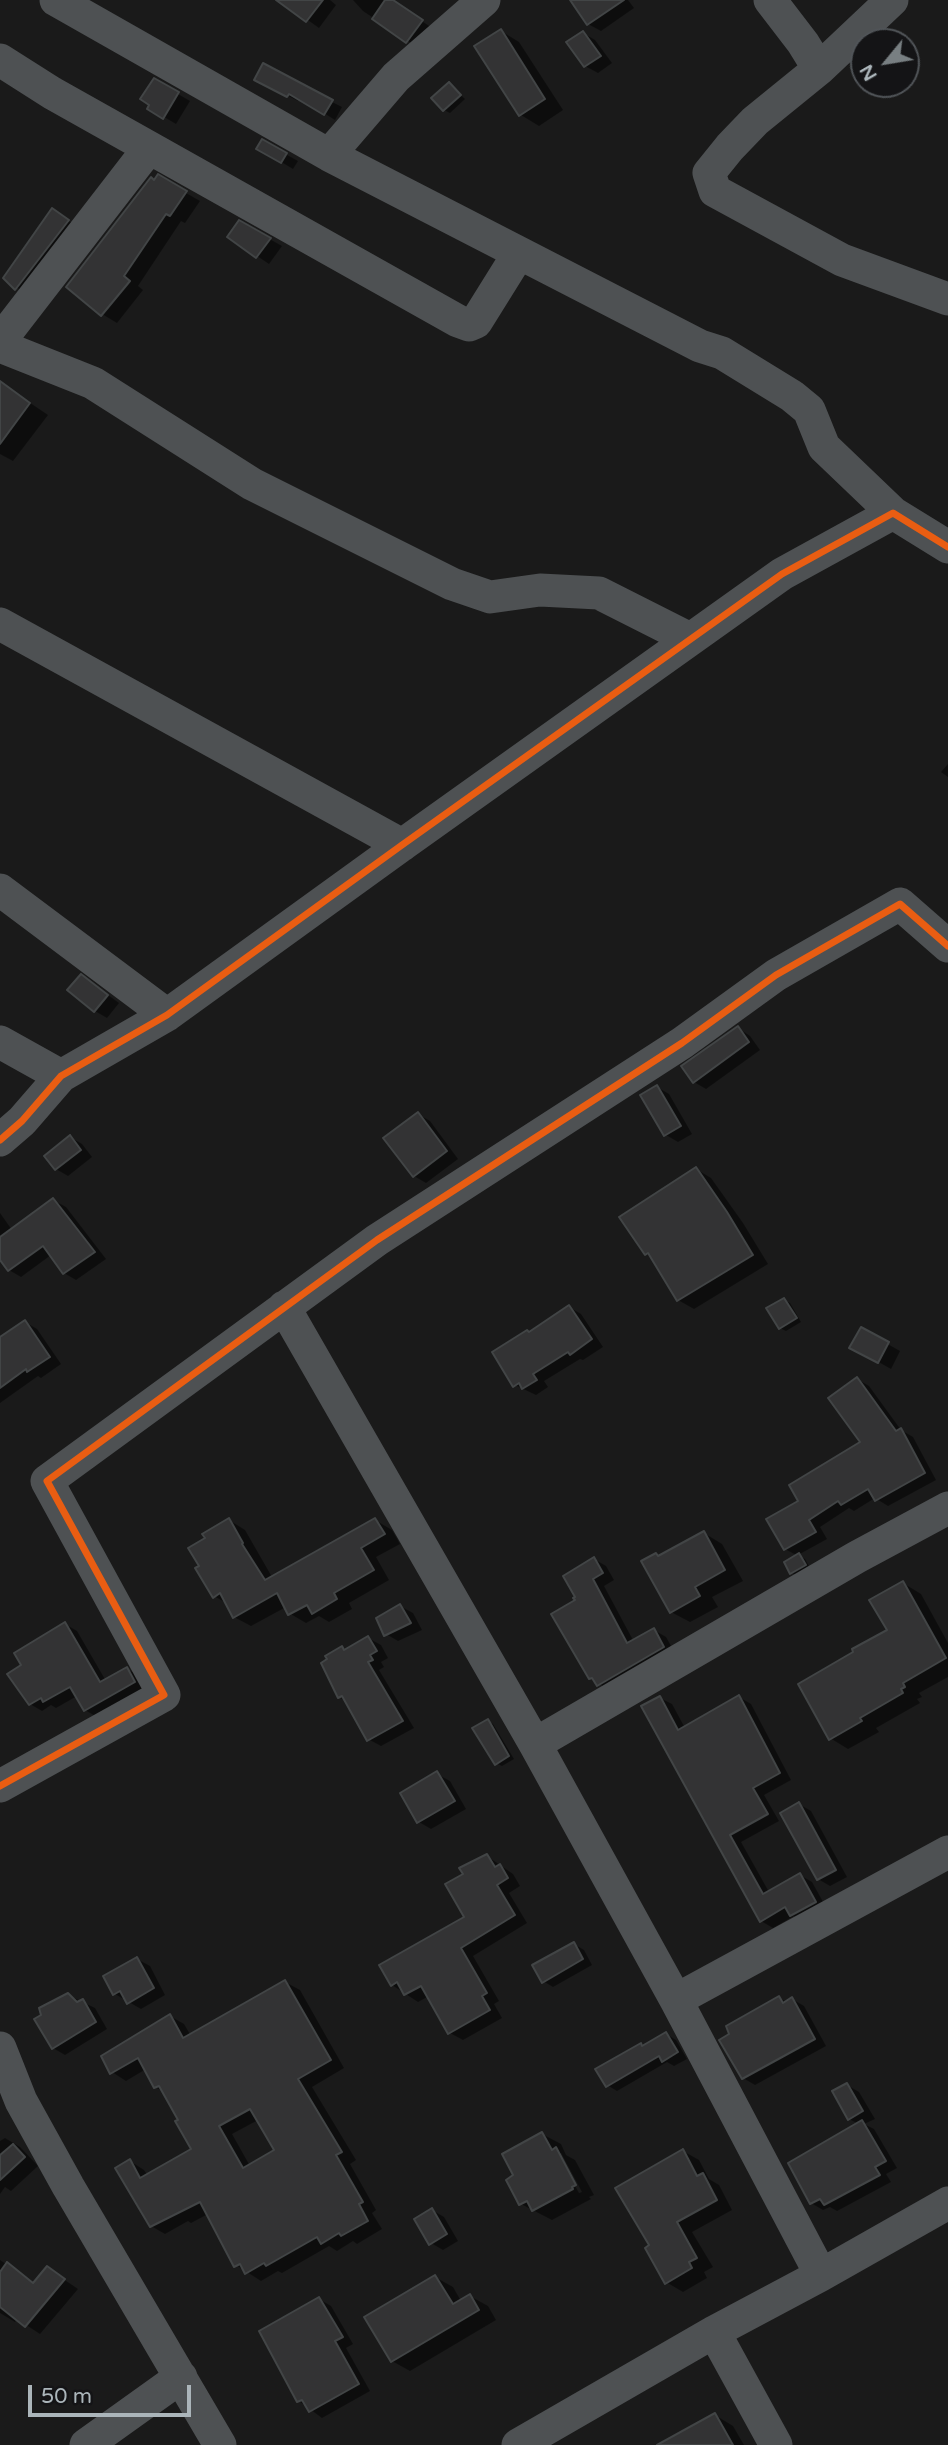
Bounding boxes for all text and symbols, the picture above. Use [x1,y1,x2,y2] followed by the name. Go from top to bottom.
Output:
[850,28,920,98] north arrow
[855,60,882,85] text: N
[32,2372,194,2416] scale bar
[41,2384,92,2409] text: 50 m

